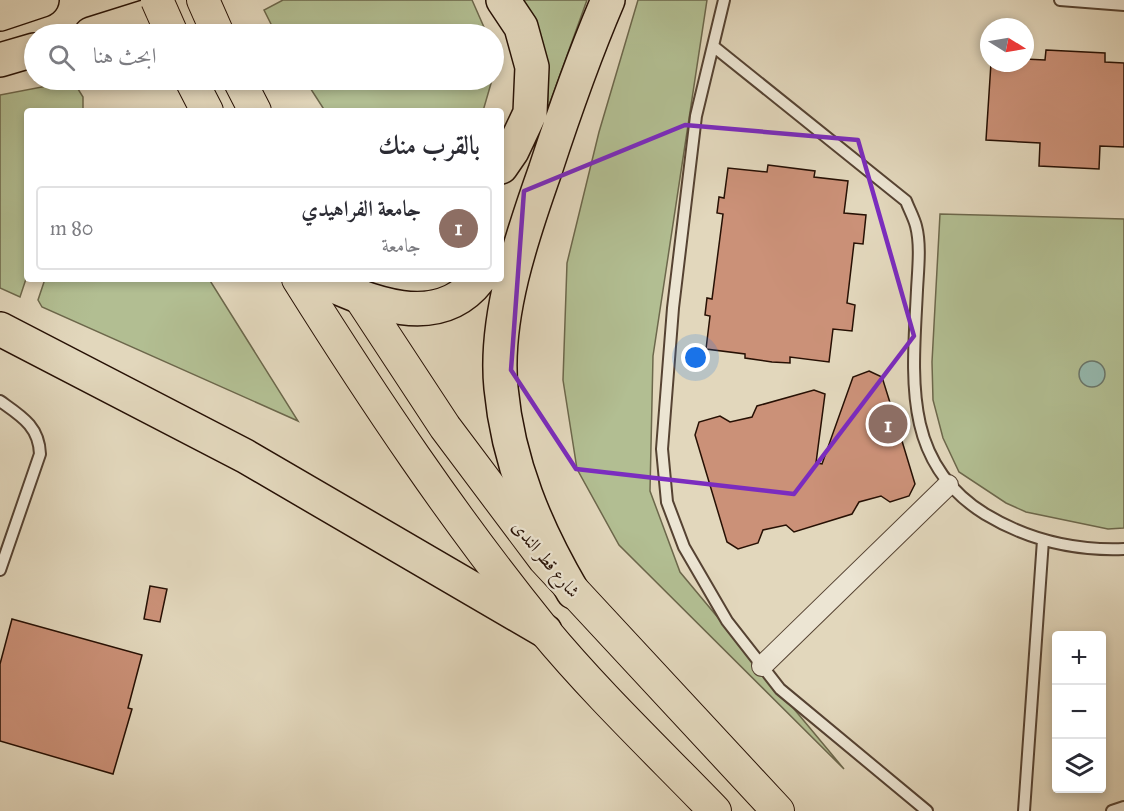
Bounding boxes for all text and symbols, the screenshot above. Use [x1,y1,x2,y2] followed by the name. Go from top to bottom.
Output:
[980,18,1034,72] north arrow
[24,24,504,90] search box
[45,41,78,74] icon: search
[93,42,156,69] text: ابحث هنا
[378,129,480,161] text: بالقرب منك
[301,195,421,222] text: جامعة الفراهيدي
[50,216,93,240] text: 80 m
[455,216,462,240] text: 1
[382,233,421,257] text: جامعة
[681,343,710,372] your location
[868,402,908,446] pin: 1
[504,516,585,605] street label: شارع قطر الندى
[1052,631,1106,793] map controls
[1052,631,1106,685] button: +
[1052,685,1106,739] button: −
[1052,739,1106,793] button: layers

